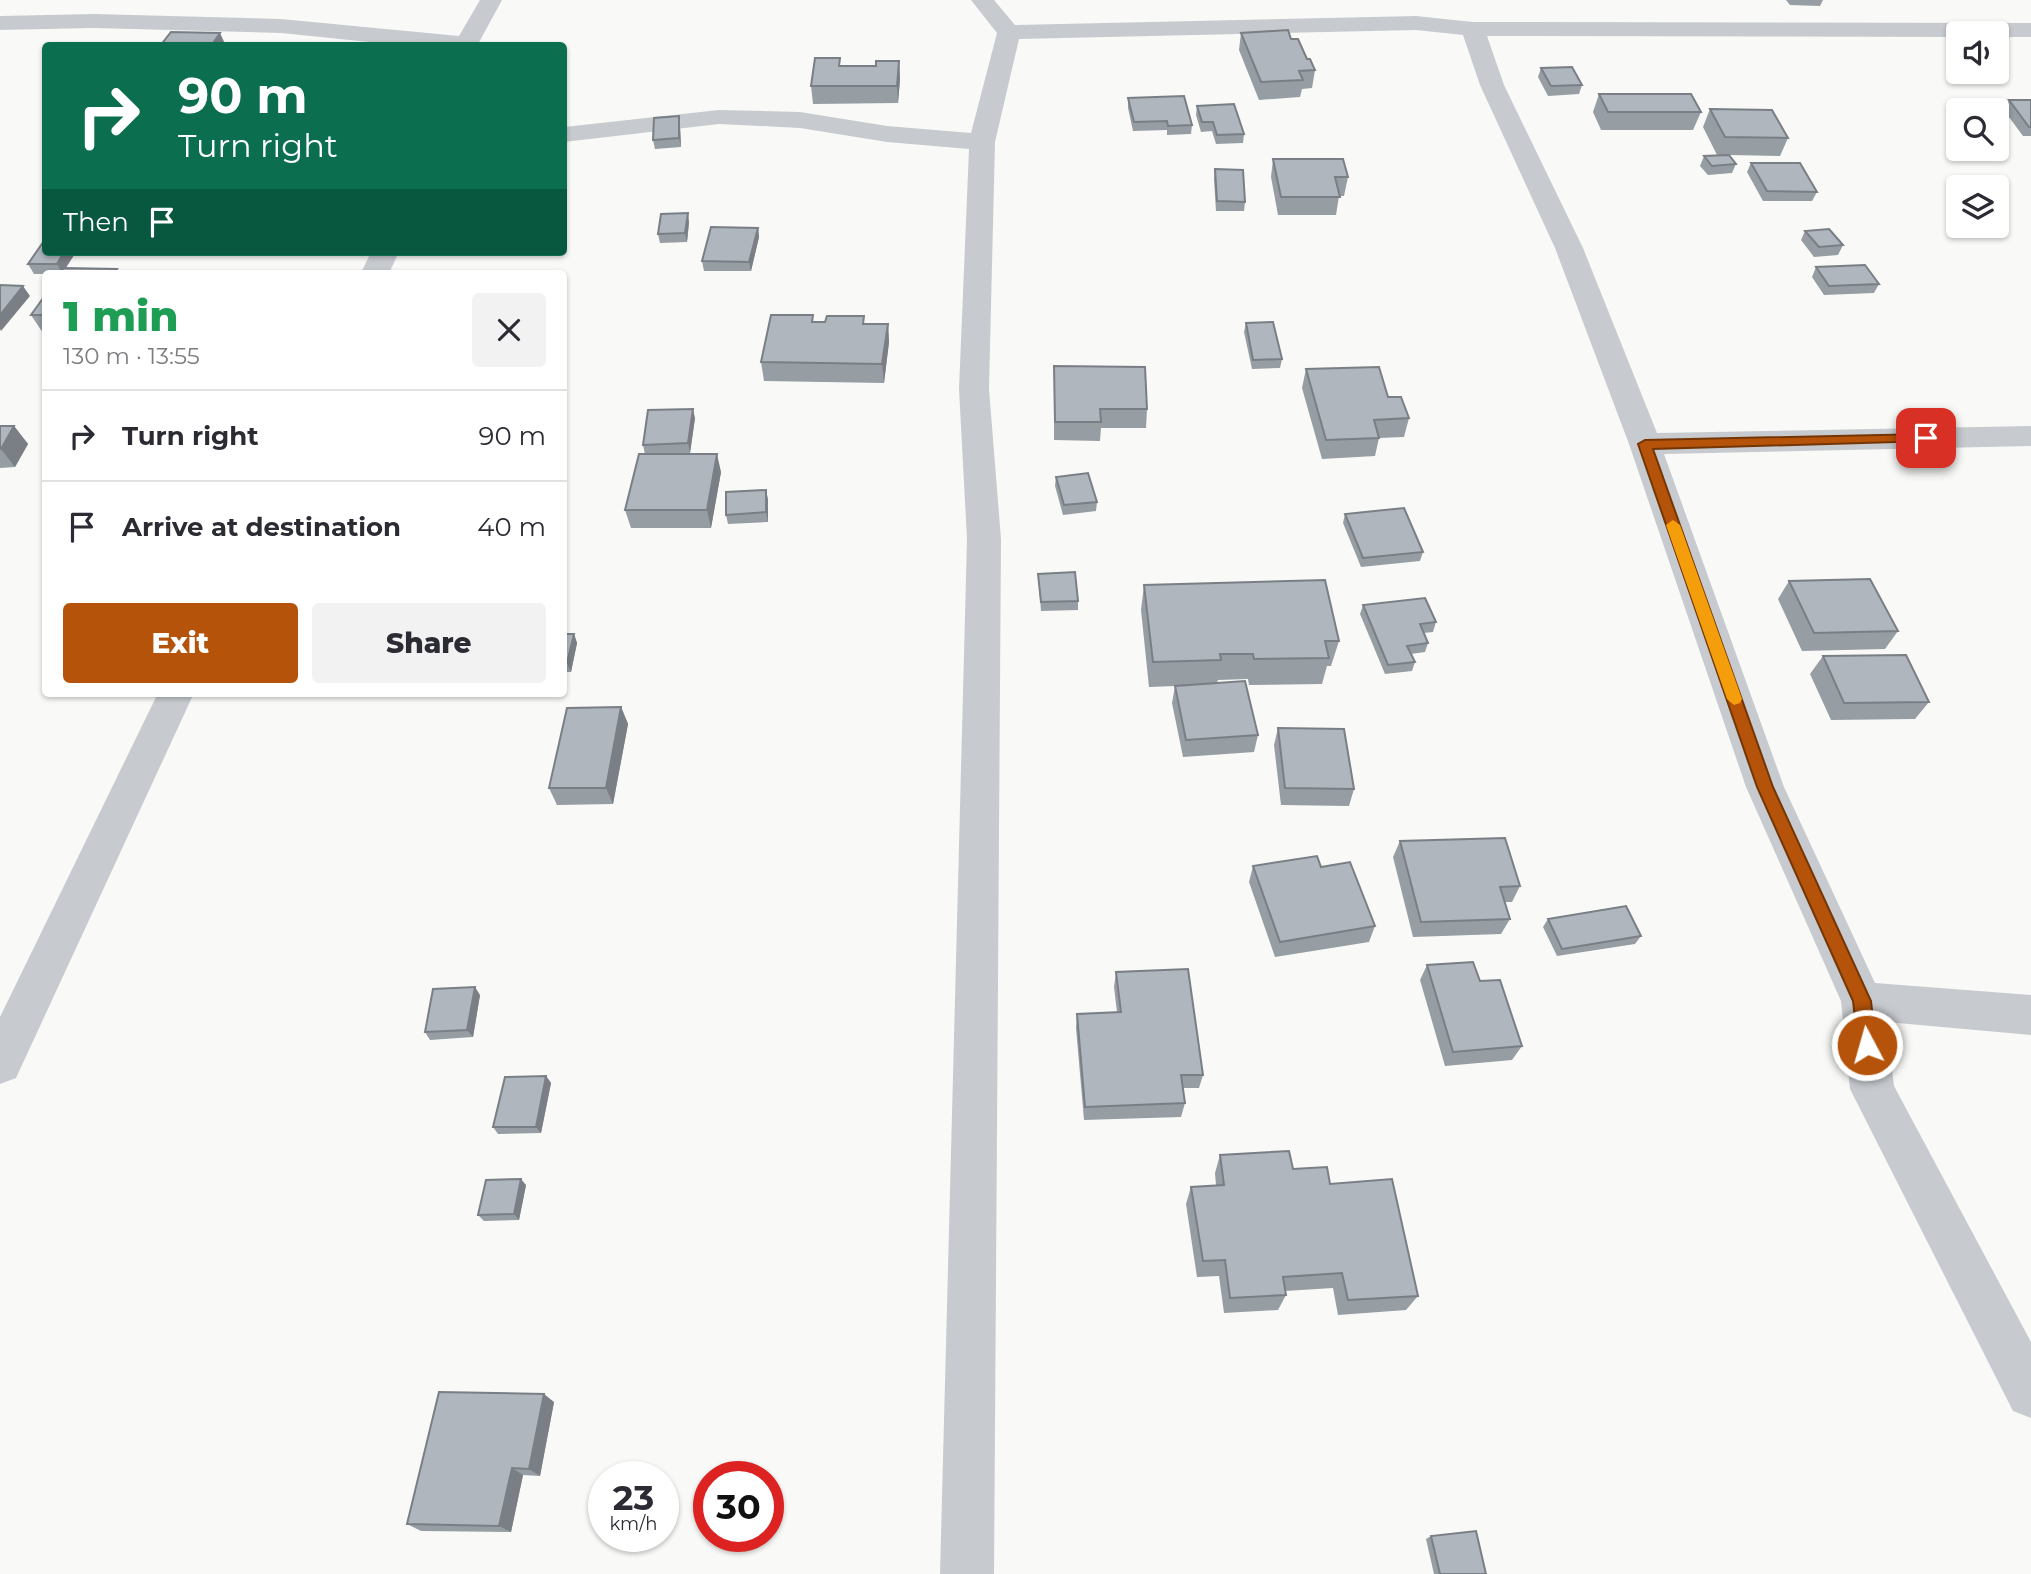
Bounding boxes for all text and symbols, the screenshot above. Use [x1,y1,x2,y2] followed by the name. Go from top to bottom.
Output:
[1946,21,2009,238] map controls
[1946,21,2009,84] button: sound
[178,66,308,125] text: 90 m
[63,70,154,161] icon: right
[1946,98,2009,161] button: search
[178,126,338,165] text: Turn right
[1946,175,2009,238] button: layers
[143,203,181,241] icon: arrive
[63,206,129,238] text: Then
[63,290,179,342] text: 1 min
[472,293,546,367] button: close
[63,342,200,370] text: 130 m · 13:55
[1896,408,1956,468] pin
[63,417,101,455] icon: right
[1907,419,1945,457] icon: arrive
[122,420,258,452] text: Turn right
[479,420,546,452] text: 90 m
[63,508,101,546] icon: arrive
[122,511,401,543] text: Arrive at destination
[477,511,546,543] text: 40 m
[63,603,298,683] button: Exit
[312,603,546,683] button: Share
[1830,1008,1904,1082] position arrow
[693,1461,784,1552] speed limit sign: 30
[613,1476,654,1519] text: 23
[609,1513,658,1535] text: km/h

